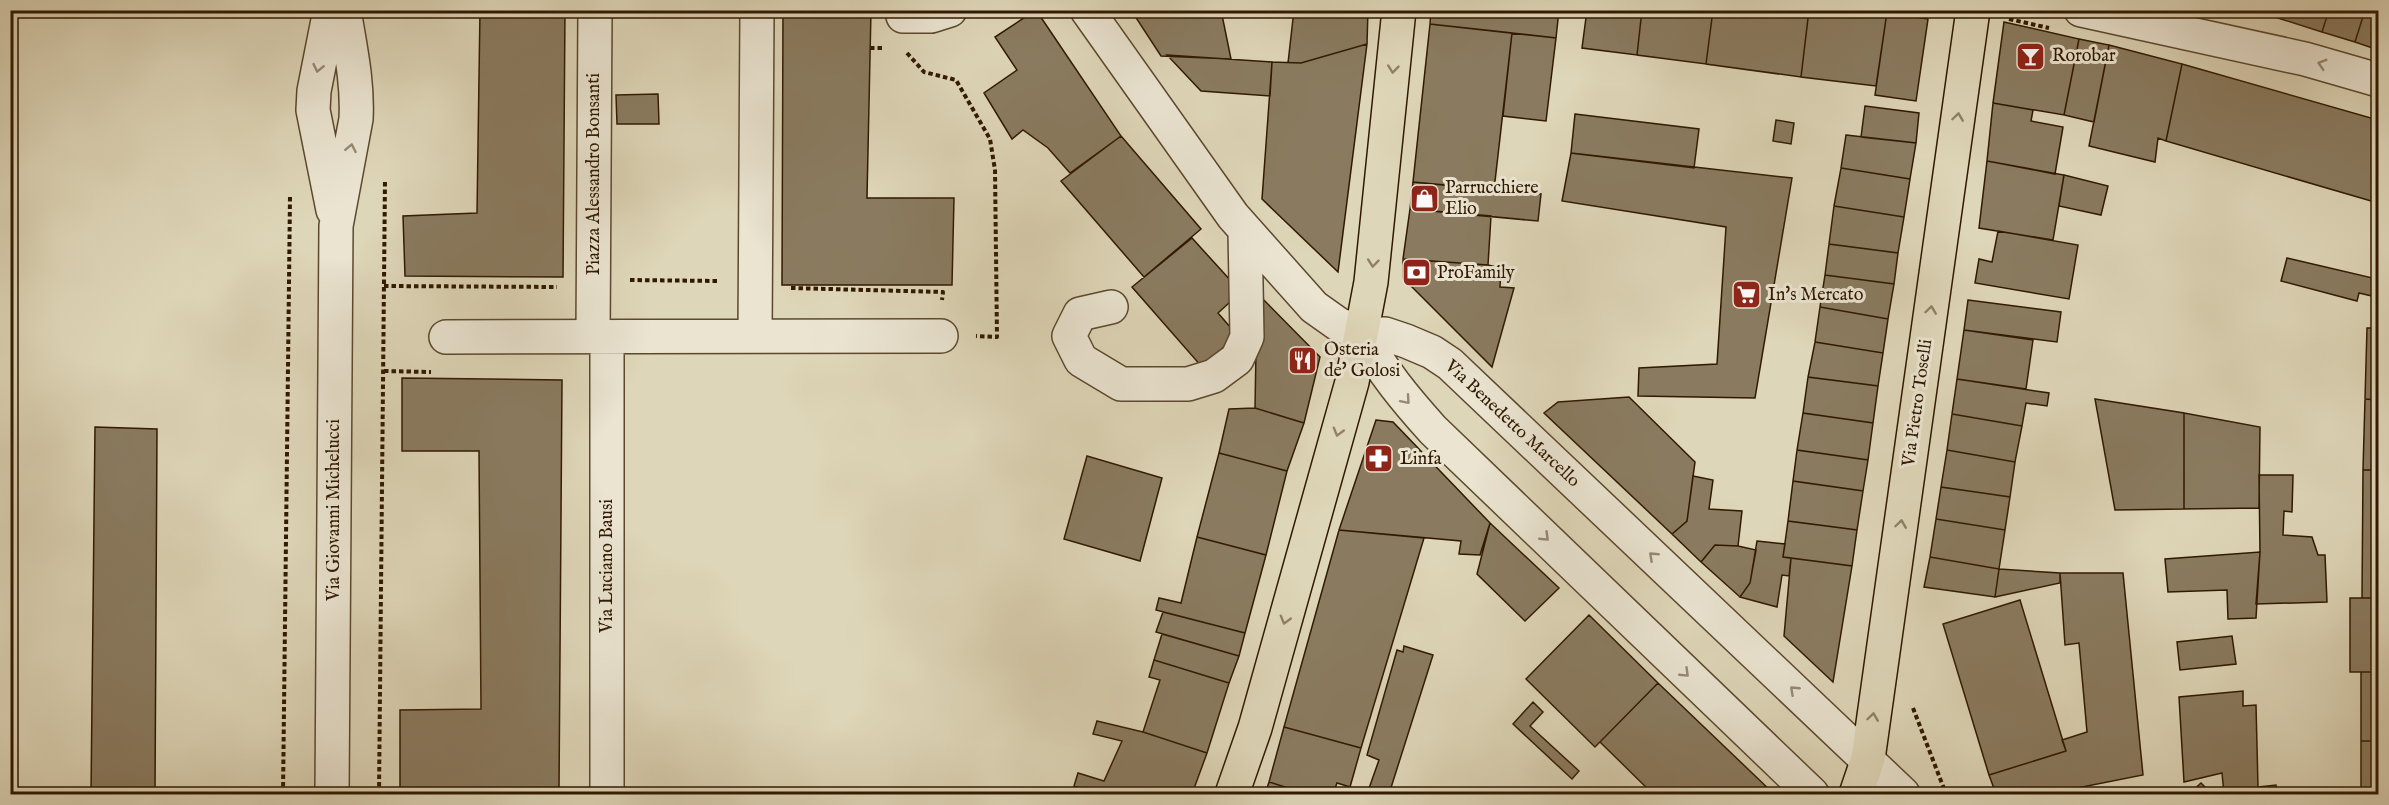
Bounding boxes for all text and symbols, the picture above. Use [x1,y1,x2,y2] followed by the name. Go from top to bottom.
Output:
[2015,40,2047,72] bar icon: Rorobar
[2052,45,2116,68] place label: Rorobar
[2317,59,2328,71] one-way arrow
[313,62,326,72] one-way arrow
[1387,64,1400,73] one-way arrow
[583,73,606,275] street label: Piazza Alessandro Bonsanti
[1952,112,1964,122] one-way arrow
[344,143,357,153] one-way arrow
[1445,177,1539,221] place label: Parrucchiere Elio
[1408,182,1440,214] shop icon: Parrucchiere Elio
[1400,257,1432,289] bank icon: ProFamily
[1367,258,1380,267] one-way arrow
[1437,262,1515,285] place label: ProFamily
[1731,279,1763,311] supermarket icon: In's Mercato
[1768,284,1864,307] place label: In's Mercato
[1925,306,1937,315] one-way arrow
[1898,338,1938,469] street label: Via Pietro Toselli
[1324,339,1401,383] place label: Osteria de' Golosi
[1287,344,1319,376] restaurant icon: Osteria de' Golosi
[1439,355,1585,493] street label: Via Benedetto Marcello
[1399,393,1410,404] one-way arrow
[323,419,346,602] street label: Via Giovanni Michelucci
[1333,426,1345,437] one-way arrow
[1363,443,1395,475] pharmacy icon: Linfa
[1400,448,1442,471] place label: Linfa
[596,499,619,634] street label: Via Luciano Bausi
[1894,519,1906,529] one-way arrow
[1537,530,1548,541] one-way arrow
[1649,552,1659,563] one-way arrow
[1280,614,1292,625] one-way arrow
[1678,665,1689,676] one-way arrow
[1791,686,1801,697] one-way arrow
[1867,713,1879,722] one-way arrow

